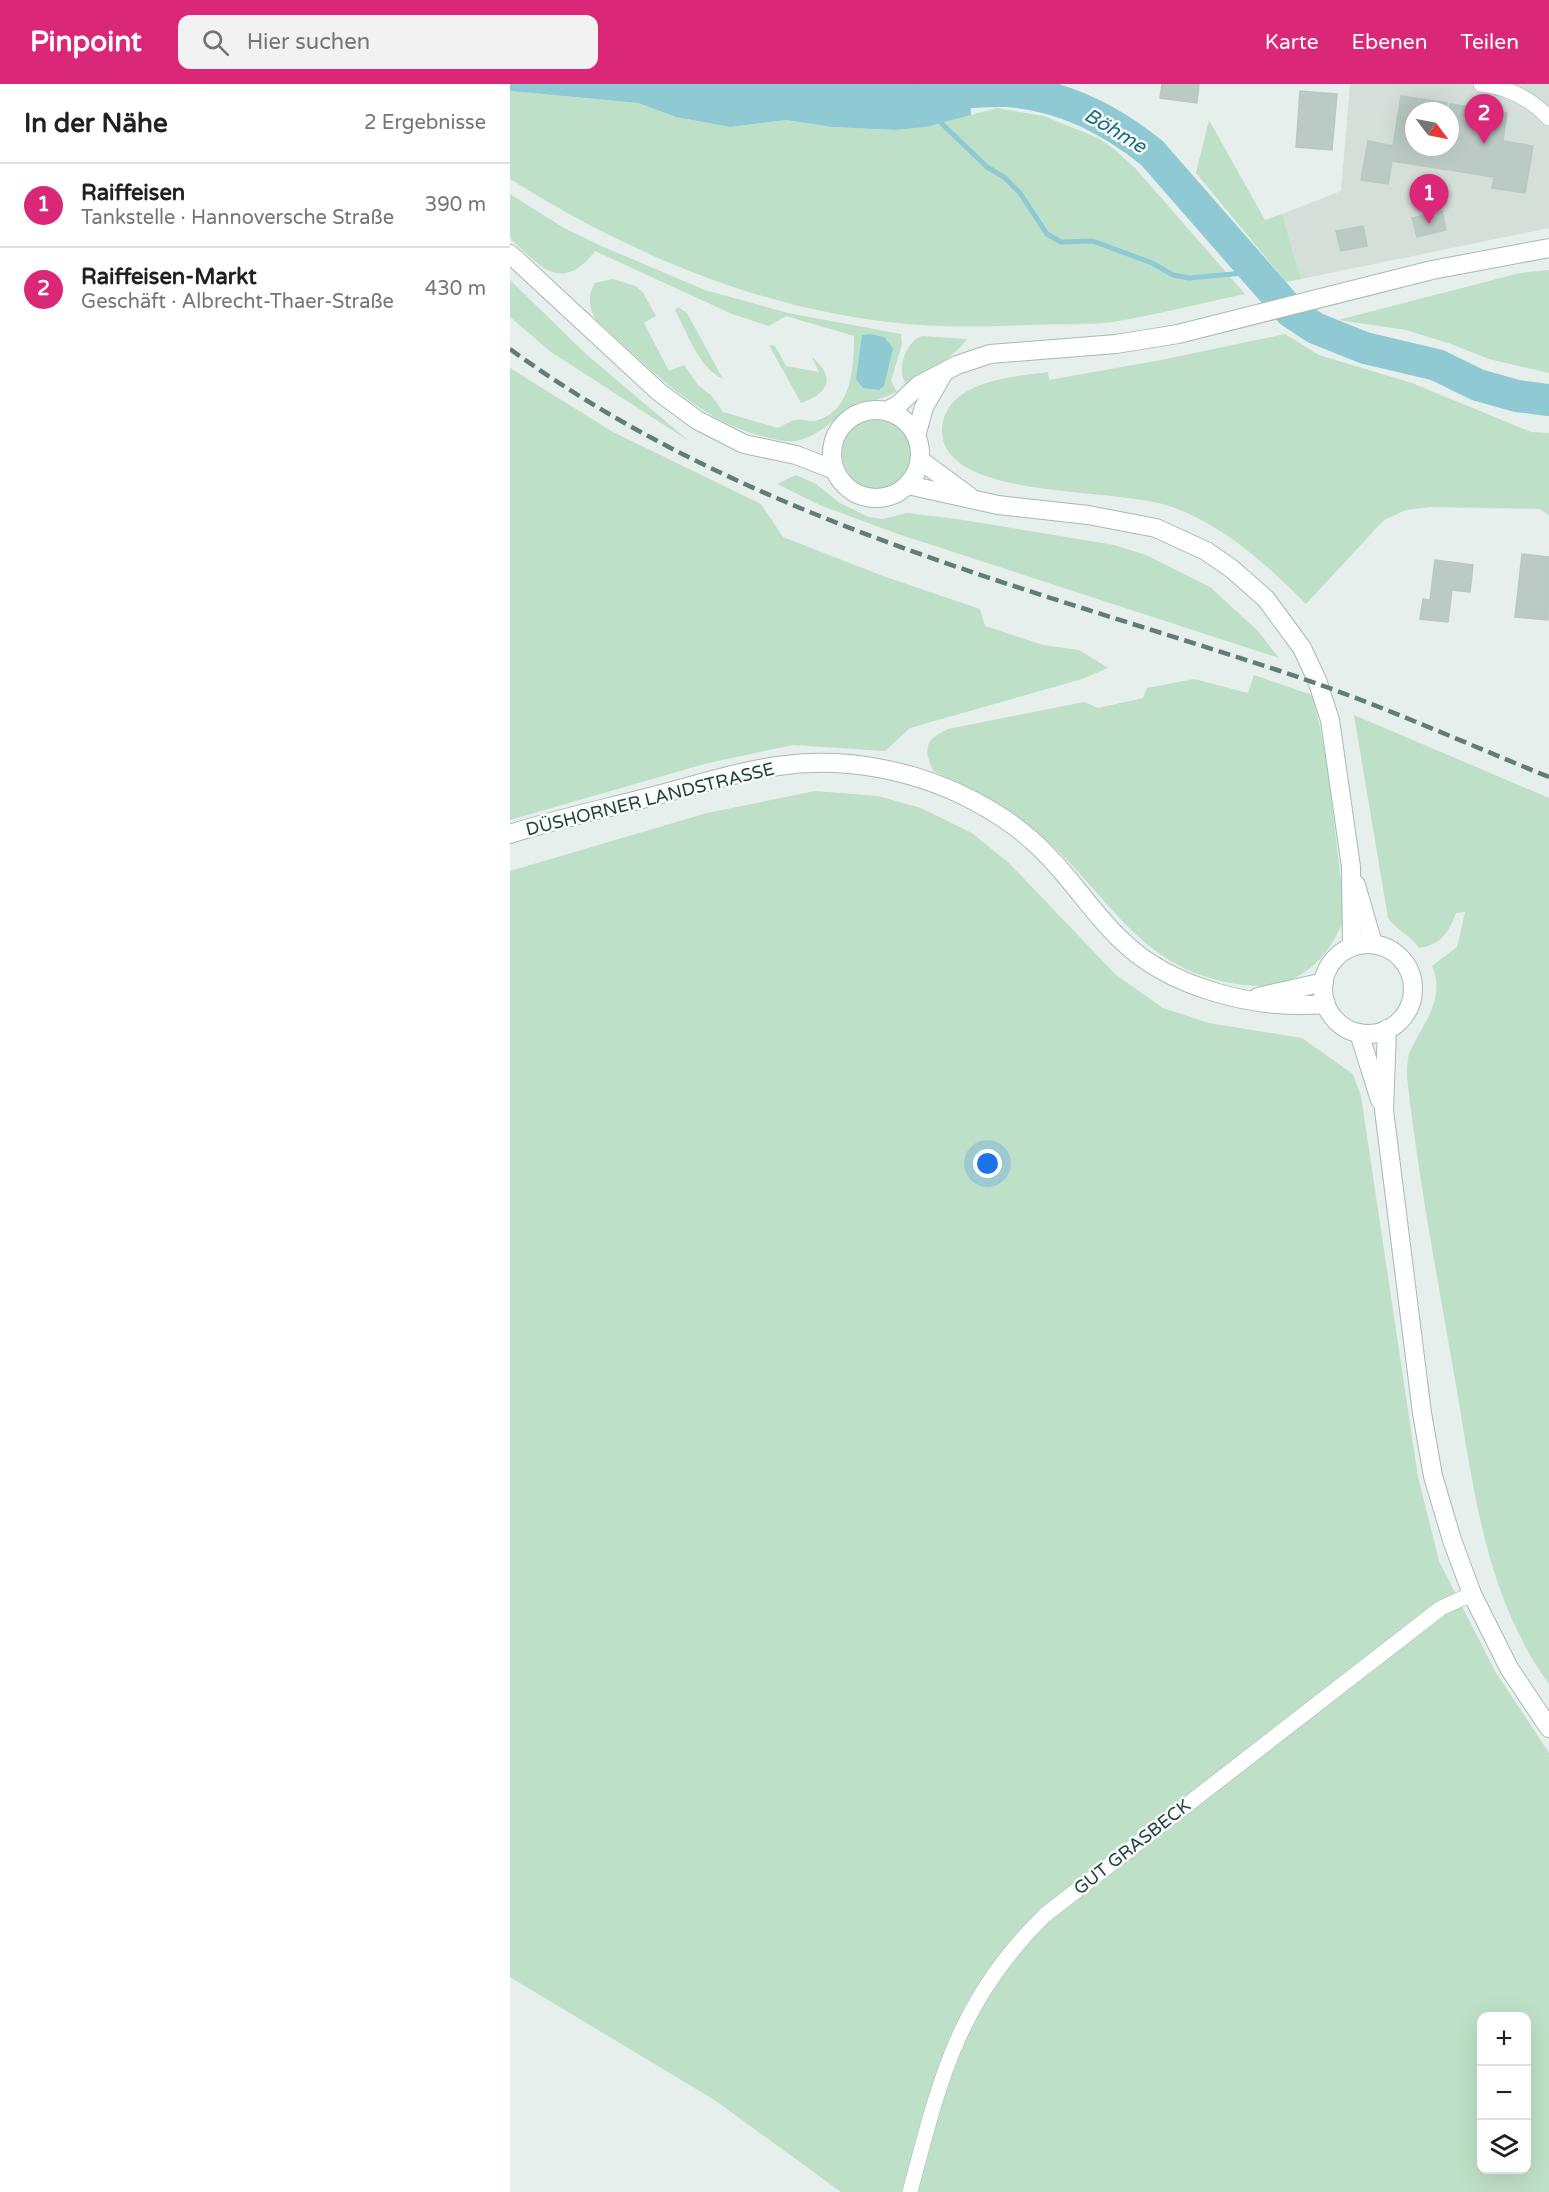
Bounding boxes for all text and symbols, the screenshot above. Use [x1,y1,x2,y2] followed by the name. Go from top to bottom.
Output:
[178,15,598,69] search box
[30,25,142,59] text: Pinpoint
[199,26,232,59] icon: search
[247,29,370,55] text: Hier suchen
[1265,30,1319,55] text: Karte
[1352,30,1428,55] text: Ebenen
[1461,30,1519,55] text: Teilen
[1464,94,1504,144] pin: 2
[1405,102,1459,156] north arrow
[1080,103,1152,160] water label: Böhme
[24,108,168,139] text: In der Nähe
[364,111,486,135] text: 2 Ergebnisse
[1410,174,1448,224] pin: 1
[81,180,185,206] text: Raiffeisen
[37,193,50,217] text: 1
[425,193,486,217] text: 390 m
[81,206,394,230] text: Tankstelle · Hannoversche Straße
[81,264,257,290] text: Raiffeisen-Markt
[37,277,50,301] text: 2
[425,277,486,301] text: 430 m
[81,290,394,314] text: Geschäft · Albrecht-Thaer-Straße
[523,757,777,841] street label: DÜSHORNER LANDSTRASSE
[973,1149,1002,1178] your location
[1069,1795,1195,1899] street label: GUT GRASBECK
[1477,2012,1531,2174] map controls
[1477,2012,1531,2066] button: +
[1477,2066,1531,2120] button: −
[1477,2120,1531,2174] button: layers

